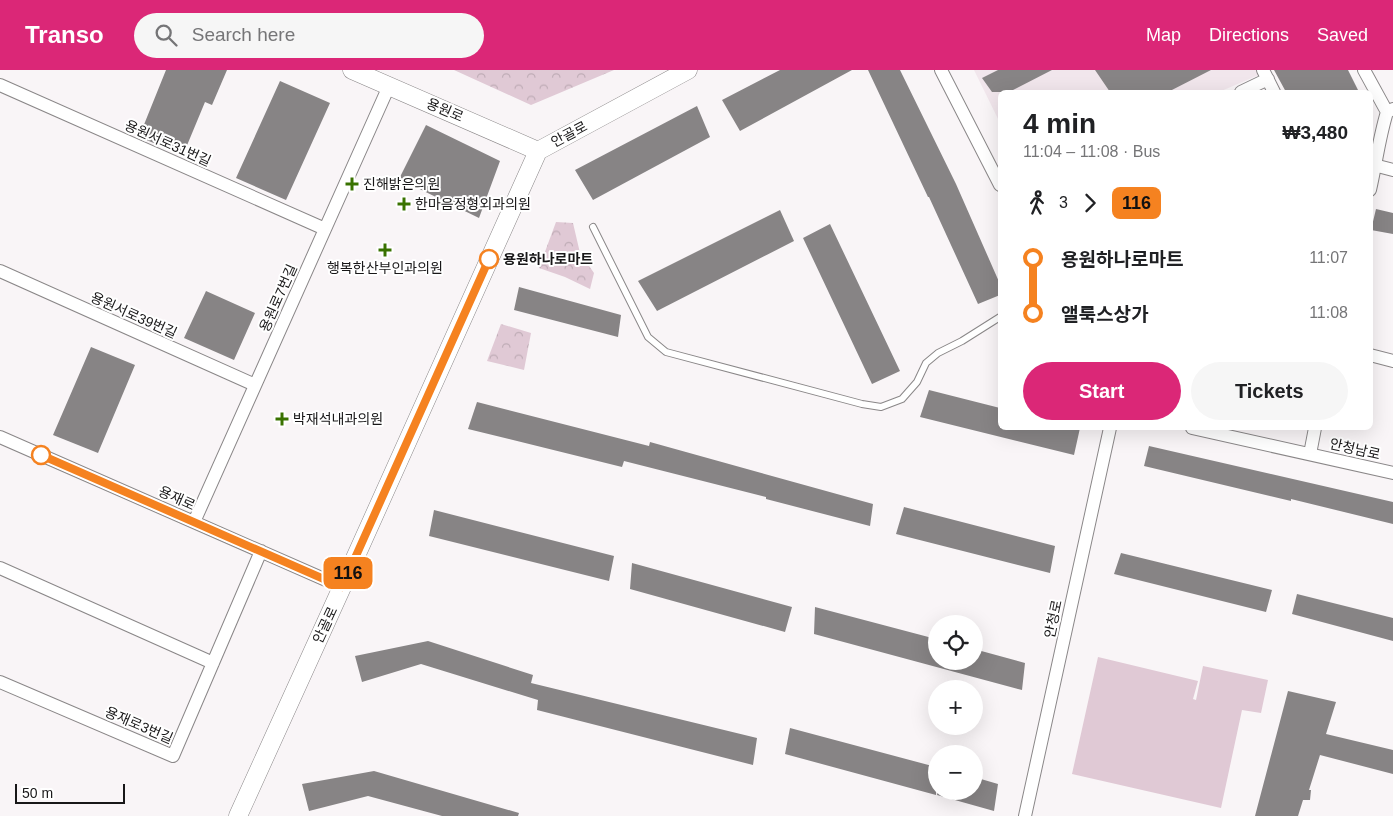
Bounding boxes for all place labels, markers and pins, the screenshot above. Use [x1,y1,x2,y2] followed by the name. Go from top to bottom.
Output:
[363,176,440,192] place label: 진해밝은의원
[345,177,359,191] marker: 진해밝은의원
[415,196,531,212] place label: 한마음정형외과의원
[397,197,411,211] marker: 한마음정형외과의원
[378,243,392,257] marker: 행복한산부인과의원
[479,249,499,269] marker: 용원하나로마트
[503,251,593,267] place label: 용원하나로마트
[327,260,443,276] place label: 행복한산부인과의원
[293,411,383,427] place label: 박재석내과의원
[275,412,289,426] marker: 박재석내과의원
[31,445,51,465] unlabelled marker

